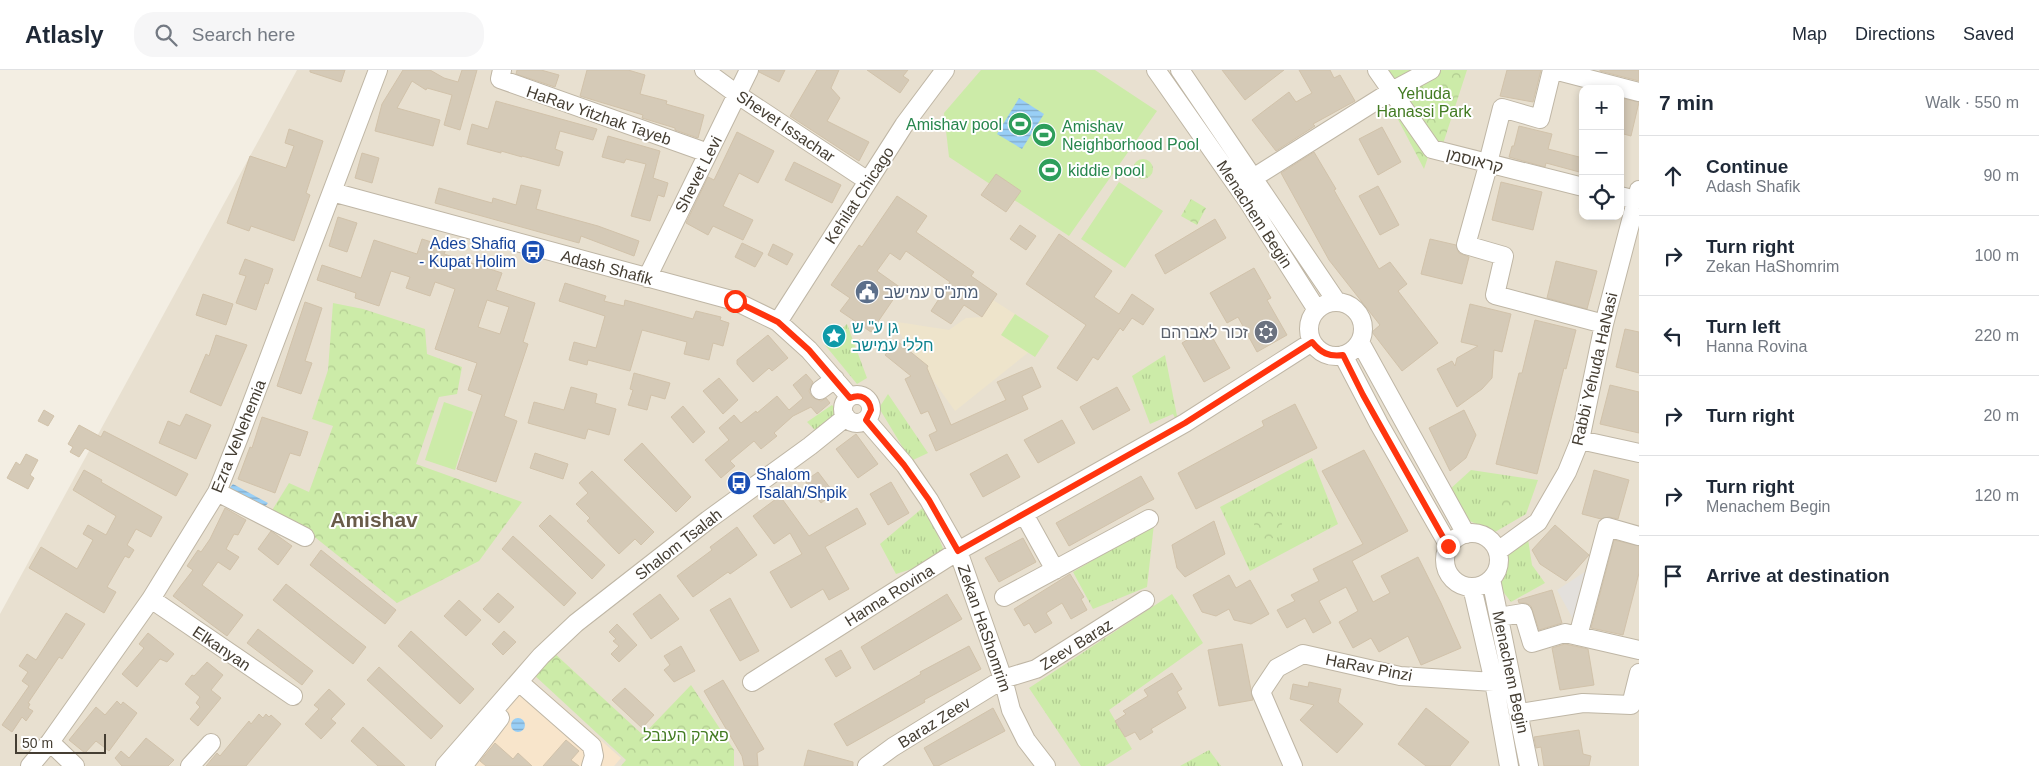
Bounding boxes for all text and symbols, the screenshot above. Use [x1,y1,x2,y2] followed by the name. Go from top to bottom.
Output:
[134,12,484,57] search box
[25,21,104,48] text: Atlasly
[152,21,180,49] icon: search
[192,24,295,45] text: Search here
[1792,24,1827,44] text: Map
[1855,24,1935,44] text: Directions
[1963,24,2014,44] text: Saved
[524,83,673,148] street label: HaRav Yitzhak Tayeb
[1376,85,1473,120] park label: Yehuda Hanassi Park
[1579,85,1624,220] map controls
[1579,85,1624,130] button: +
[733,87,839,166] street label: Shevet Issachar
[1659,91,1714,114] text: 7 min
[1925,94,2019,111] text: Walk · 550 m
[1007,111,1033,137] sports icon: Amishav pool
[906,116,1002,133] place label: Amishav pool
[1062,118,1199,153] place label: Amishav Neighborhood Pool
[1031,122,1057,148] sports icon: Amishav Neighborhood Pool
[1579,130,1624,175] button: −
[672,133,725,215] street label: Shevet Levi
[822,144,897,247] street label: Kehilat Chicago
[1445,145,1505,176] street label: קראוסמן
[1706,156,1788,177] text: Continue
[1037,157,1063,183] sports icon: kiddie pool
[1214,157,1296,271] street label: Menachem Begin
[1068,162,1145,179] place label: kiddie pool
[1659,162,1687,190] icon: ahead
[1983,167,2019,184] text: 90 m
[1579,175,1624,220] button: locate
[1706,178,1800,195] text: Adash Shafik
[419,235,516,270] place label: Ades Shafiq - Kupat Holim
[1706,236,1794,257] text: Turn right
[520,239,546,265] bus stop icon: Ades Shafiq - Kupat Holim
[1659,242,1687,270] icon: right
[559,247,656,288] street label: Adash Shafik
[1975,247,2019,264] text: 100 m
[1706,258,1839,275] text: Zekan HaShomrim
[854,279,880,305] public building icon: מתנ"ס עמישב
[884,284,979,301] place label: מתנ"ס עמישב
[724,290,747,313] route start
[1569,291,1620,447] street label: Rabbi Yehuda HaNasi
[1706,316,1781,337] text: Turn left
[852,319,934,354] place label: גן ע" ש חללי עמישב
[1253,319,1279,345] synagogue icon: זכור לאברהם
[1659,322,1687,350] icon: left
[821,323,847,349] place icon: גן ע" ש חללי עמישב
[1160,324,1248,341] place label: זכור לאברהם
[1975,327,2019,344] text: 220 m
[1706,338,1807,355] text: Hanna Rovina
[208,377,269,495] street label: Ezra VeNehemia
[1659,402,1687,430] icon: right
[1706,405,1794,426] text: Turn right
[1983,407,2019,424] text: 20 m
[756,466,848,501] place label: Shalom Tsalah/Shpik
[726,470,752,496] bus stop icon: Shalom Tsalah/Shpik
[1706,476,1794,497] text: Turn right
[1659,482,1687,510] icon: right
[1975,487,2019,504] text: 120 m
[1706,498,1831,515] text: Menachem Begin
[632,505,725,583] street label: Shalom Tsalah
[330,508,418,531] district label: Amishav
[1437,535,1460,558] route end
[842,561,937,630] street label: Hanna Rovina
[955,562,1014,694] street label: Zekan HaShomrim
[1659,562,1687,590] icon: arrive
[1706,565,1890,586] text: Arrive at destination
[1489,609,1532,735] street label: Menachem Begin
[1037,616,1115,673] street label: Zeev Baraz
[190,623,254,674] street label: Elkanyan
[1324,651,1414,684] street label: HaRav Pinzi
[895,694,973,751] street label: Baraz Zeev
[643,727,729,744] park label: פארק הענבל
[15,731,106,754] scale bar
[22,735,53,751] text: 50 m

